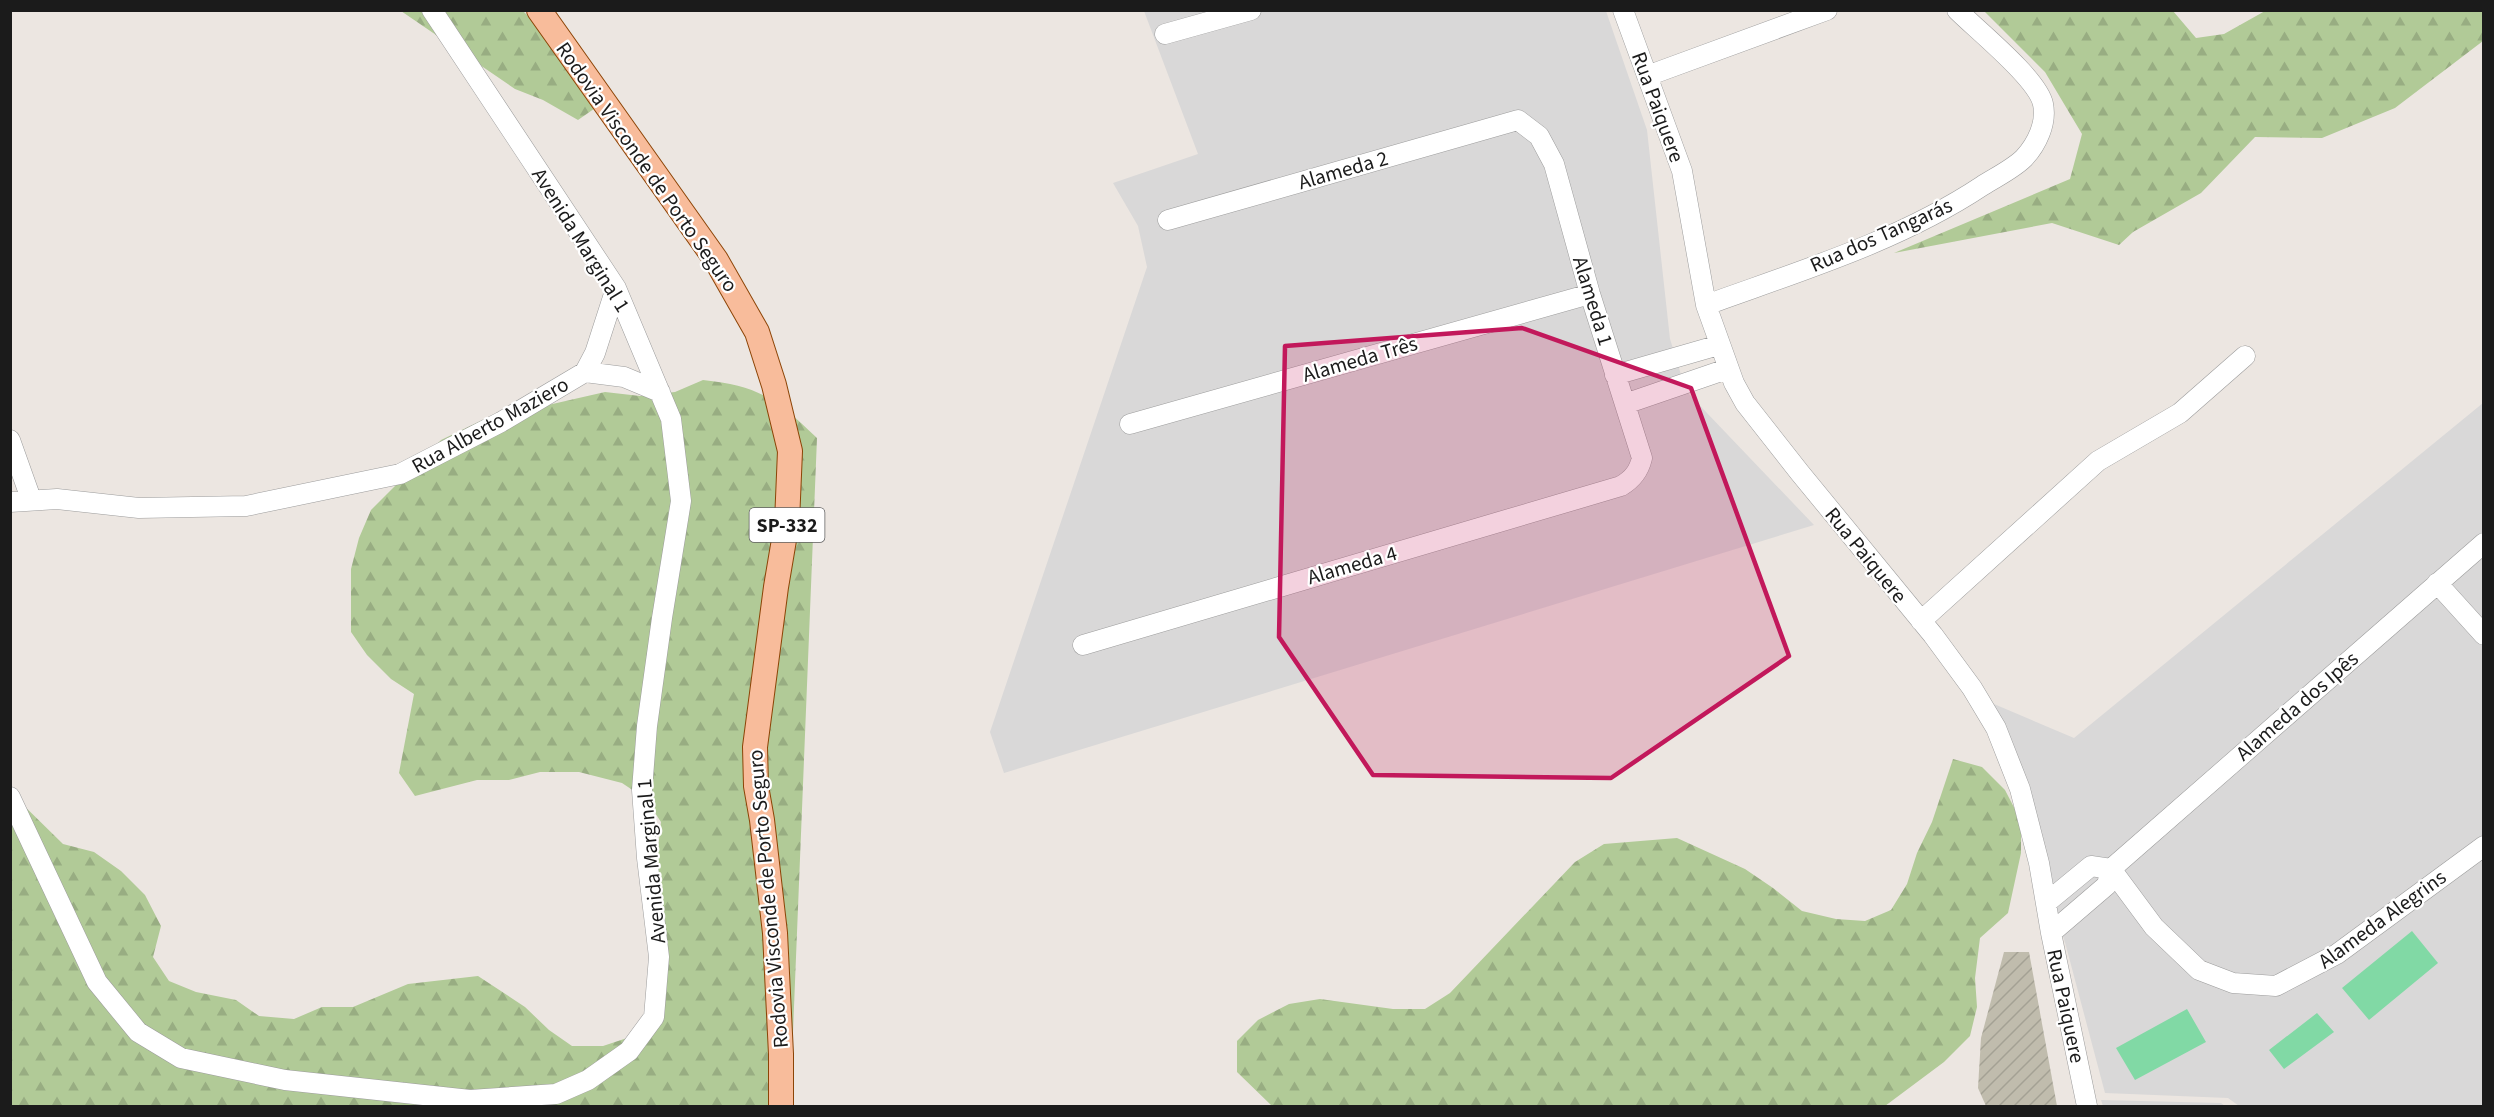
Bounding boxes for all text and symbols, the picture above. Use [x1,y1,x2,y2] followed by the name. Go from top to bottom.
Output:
[549,36,745,298] street label: Rodovia Visconde de Porto Seguro
[1624,47,1692,167] street label: Rua Paiquere
[1295,143,1391,197] street label: Alameda 2
[524,162,638,318] street label: Avenida Marginal 1
[1805,190,1957,280] street label: Rua dos Tangarás
[1565,253,1621,349] street label: Alameda 1
[1299,328,1421,390] street label: Alameda Três
[406,369,574,481] street label: Rua Alberto Maziero
[1818,501,1914,609] street label: Rua Paiquere
[750,508,824,542] road number: SP-332
[1304,538,1400,592] street label: Alameda 4
[2229,644,2365,768] street label: Alameda dos Ipês
[740,749,796,1049] street label: Rodovia Visconde de Porto Seguro
[629,777,673,945] street label: Avenida Marginal 1
[2312,862,2452,976] street label: Alameda Alegrins
[2039,946,2093,1066] street label: Rua Paiquere

